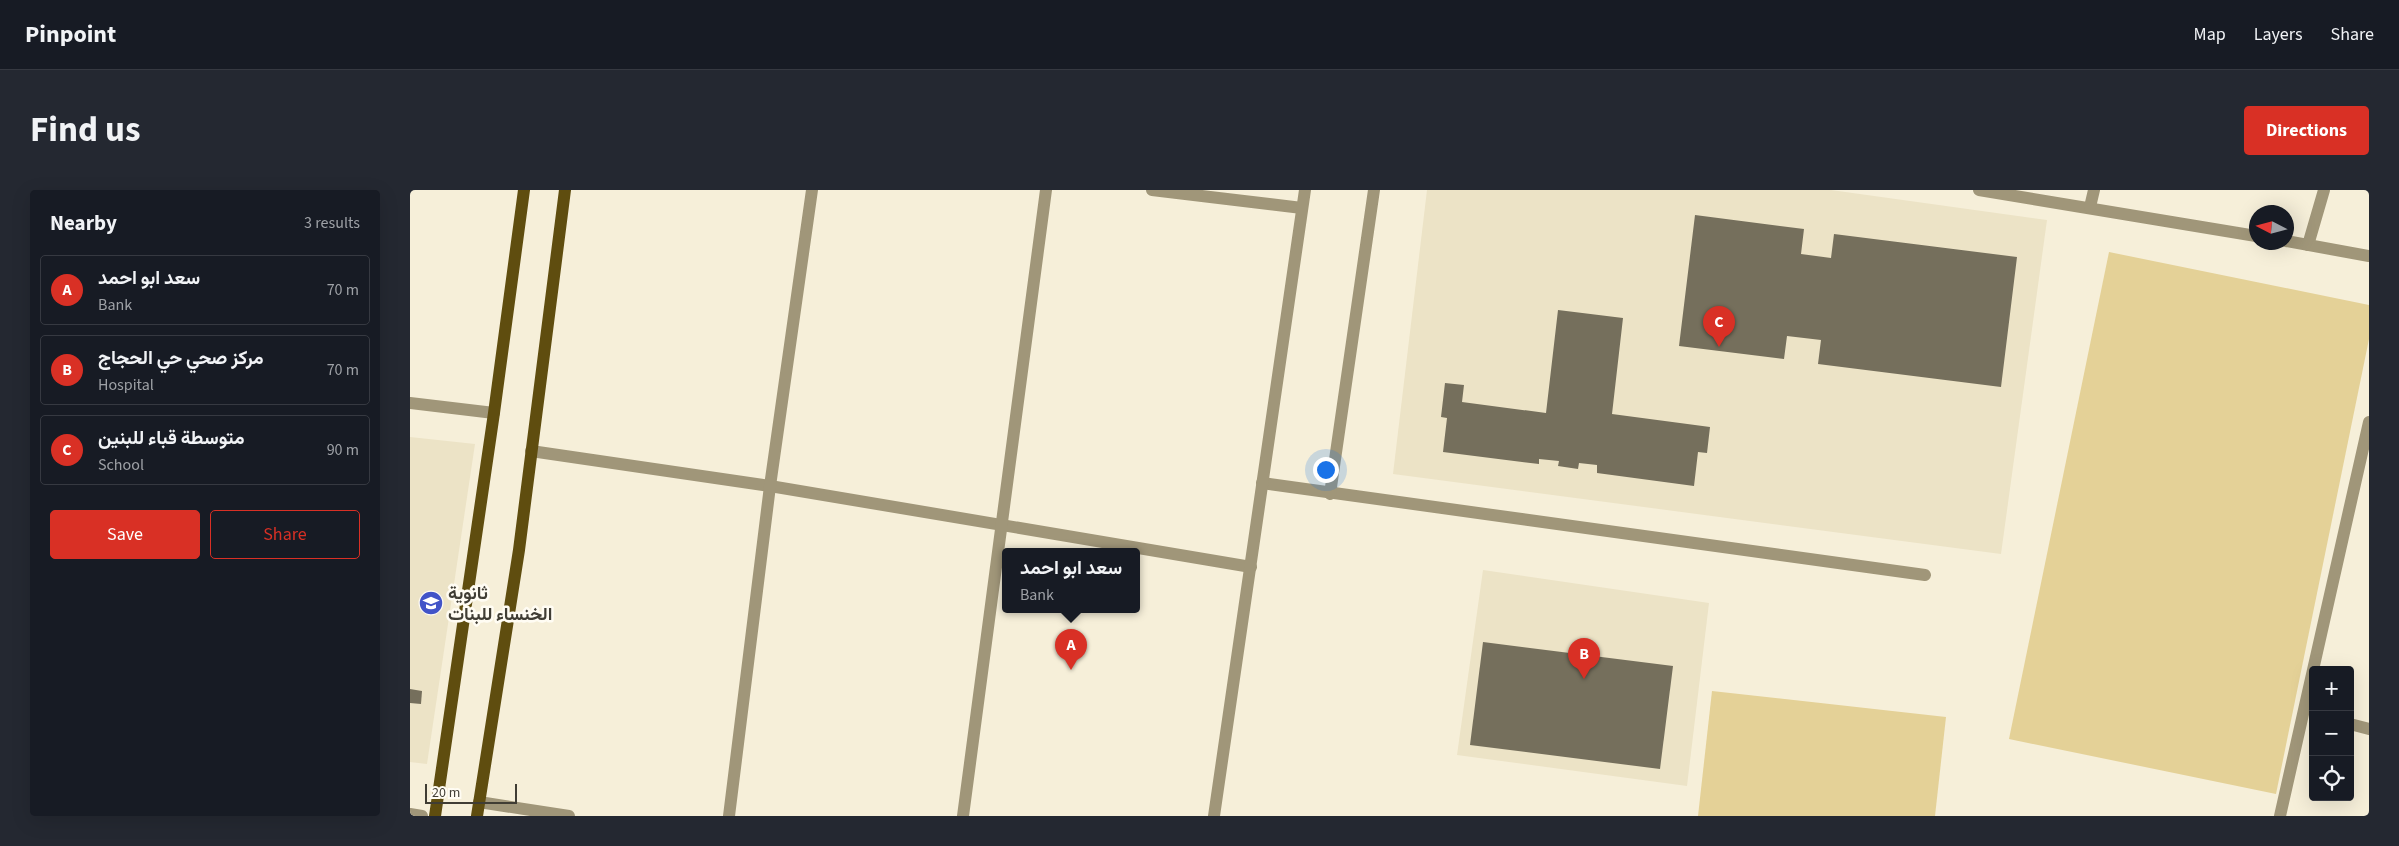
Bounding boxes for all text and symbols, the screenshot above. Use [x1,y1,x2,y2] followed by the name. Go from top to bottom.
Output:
[25,17,116,52] text: Pinpoint
[2194,22,2226,47] text: Map
[2254,22,2303,47] text: Layers
[2331,22,2374,47] text: Share
[30,105,140,155] text: Find us
[2244,106,2369,155] button: Directions
[2249,205,2294,250] north arrow
[50,208,117,238] text: Nearby
[304,212,360,234] text: 3 results
[98,265,200,292] text: سعد ابو احمد
[62,279,72,301] text: A
[327,279,359,301] text: 70 m
[98,294,132,316] text: Bank
[1703,306,1735,347] pin: C
[98,345,263,372] text: مركز صحي حي الحجاج
[62,359,72,381] text: B
[327,359,359,381] text: 70 m
[98,374,154,396] text: Hospital
[98,425,244,452] text: متوسطة قباء للبنين
[62,439,72,461] text: C
[327,439,359,461] text: 90 m
[98,454,144,476] text: School
[1313,457,1339,483] your location
[50,510,200,559] button: Save
[210,510,360,559] button: Share
[1002,548,1140,613] popup
[1020,555,1122,582] text: سعد ابو احمد
[448,581,552,627] place label: ثانوية الخنساء للبنات
[1020,584,1054,606] text: Bank
[418,590,444,616] school or university icon: ثانوية الخنساء للبنات
[1055,629,1087,670] pin: A
[1568,638,1600,679] pin: B
[2309,666,2354,801] map controls
[2309,666,2354,711] button: +
[2309,711,2354,756] button: −
[2309,756,2354,801] button: locate
[425,781,518,804] scale bar
[432,783,460,803] text: 20 m

